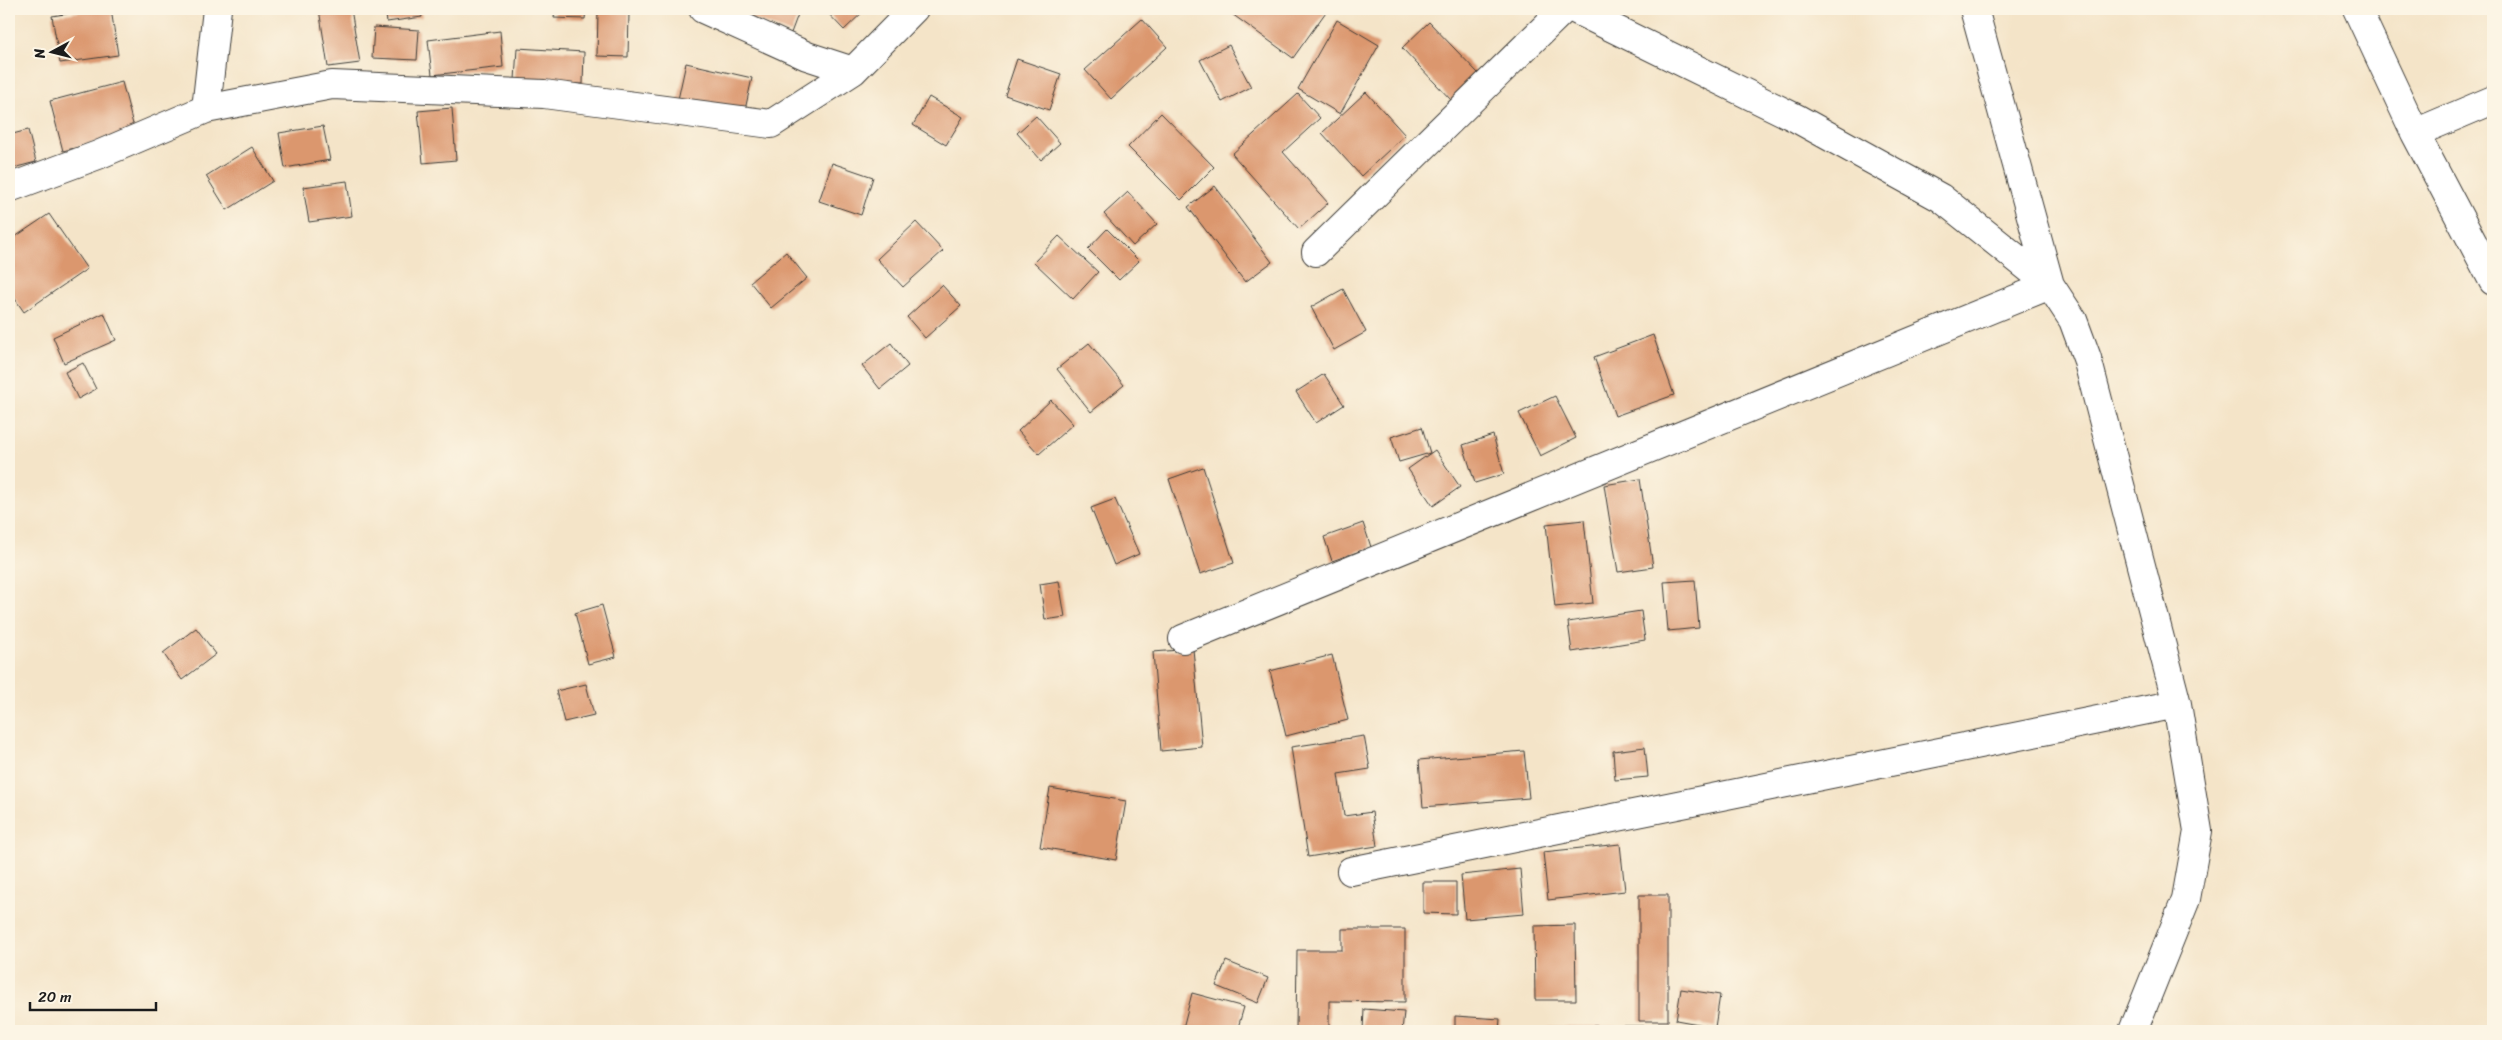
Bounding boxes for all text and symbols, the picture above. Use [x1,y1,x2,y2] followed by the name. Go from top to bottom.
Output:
[28,28,78,78] north arrow
[27,47,53,61] text: N
[30,980,156,1012] scale bar
[38,984,72,1010] text: 20 m

